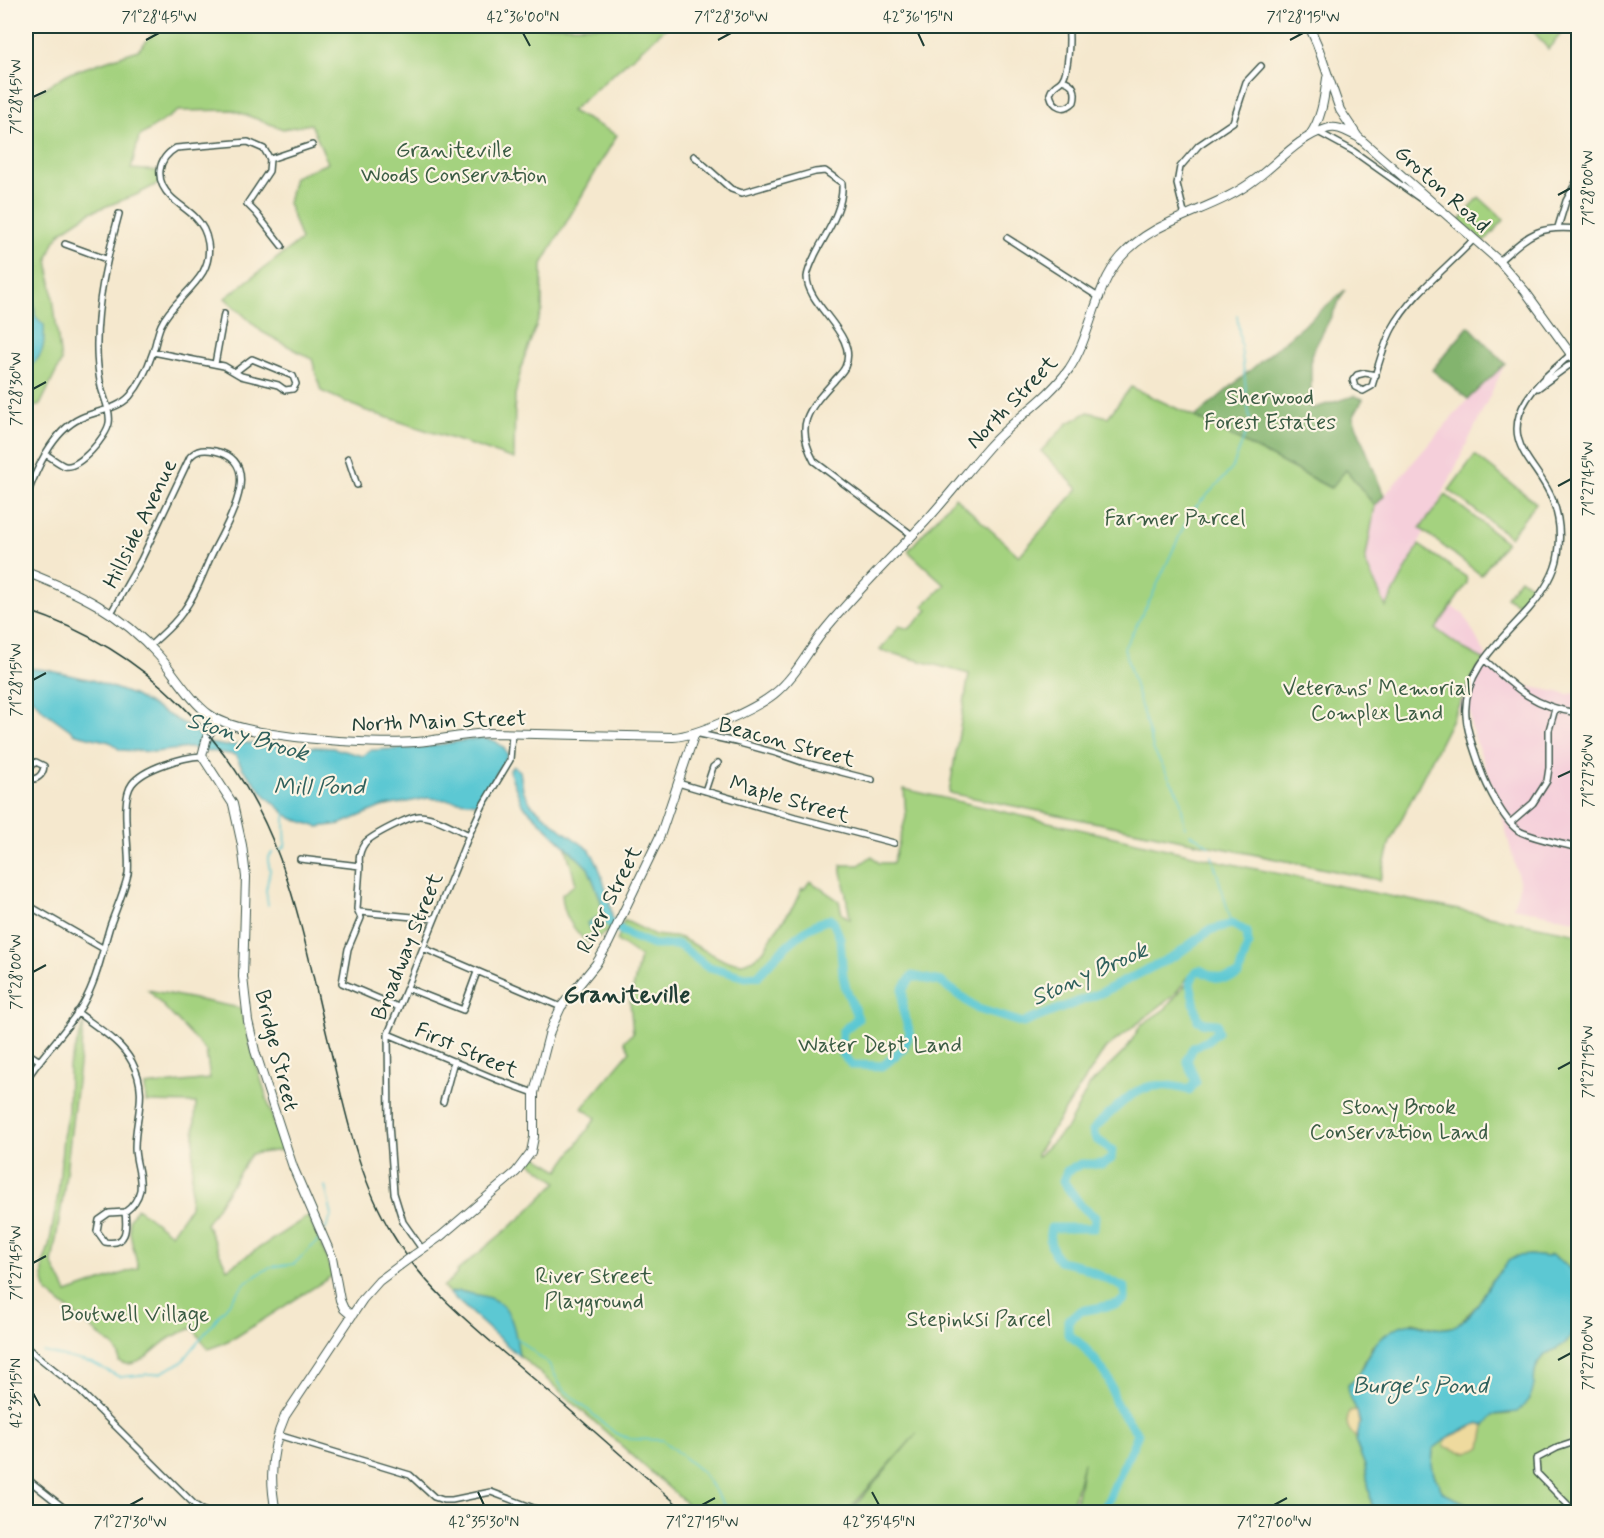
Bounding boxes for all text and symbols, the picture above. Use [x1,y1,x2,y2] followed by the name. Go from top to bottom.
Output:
[121,8,197,28] text: 71°28'45"W
[487,8,559,28] text: 42°36'00"N
[694,8,768,28] text: 71°28'30"W
[883,8,953,28] text: 42°36'15"N
[1266,8,1340,28] text: 71°28'15"W
[7,59,27,135] text: 71°28'45"W
[361,137,547,190] park label: Graniteville Woods Conservation
[1388,139,1495,240] street label: Groton Road
[1579,150,1599,226] text: 71°28'00"W
[961,349,1064,455] street label: North Street
[7,352,27,426] text: 71°28'30"W
[1204,384,1336,437] park label: Sherwood Forest Estates
[1579,442,1599,516] text: 71°27'45"W
[97,454,184,593] street label: Hillside Avenue
[1105,505,1246,533] park label: Farmer Parcel
[7,643,27,717] text: 71°28'15"W
[1283,675,1471,728] park label: Veterans' Memorial Complex Land
[183,705,314,770] water label: Stony Brook
[351,705,527,739] street label: North Main Street
[715,711,858,775] street label: Beacon Street
[1579,734,1599,808] text: 71°27'30"W
[726,769,853,830] street label: Maple Street
[273,772,367,803] water label: Mill Pond
[571,841,649,959] street label: River Street
[365,869,450,1025] street label: Broadway Street
[7,934,27,1010] text: 71°28'00"W
[1026,934,1155,1014] water label: Stony Brook
[564,980,691,1011] district label: Graniteville
[246,987,305,1114] street label: Bridge Street
[410,1017,522,1085] street label: First Street
[1579,1026,1599,1098] text: 71°27'15"W
[798,1032,962,1060] park label: Water Dept Land
[1310,1094,1488,1147] park label: Stony Brook Conservation Land
[7,1226,27,1300] text: 71°27'45"W
[535,1263,653,1317] park label: River Street Playground
[61,1301,209,1332] park label: Boutwell Village
[906,1306,1052,1334] park label: Stepinksi Parcel
[1579,1316,1599,1390] text: 71°27'00"W
[7,1358,27,1428] text: 42°35'15"N
[1352,1371,1491,1404] water label: Burge's Pond
[93,1513,167,1533] text: 71°27'30"W
[449,1513,519,1533] text: 42°35'30"N
[666,1513,738,1533] text: 71°27'15"W
[843,1513,915,1533] text: 42°35'45"N
[1237,1513,1311,1533] text: 71°27'00"W

